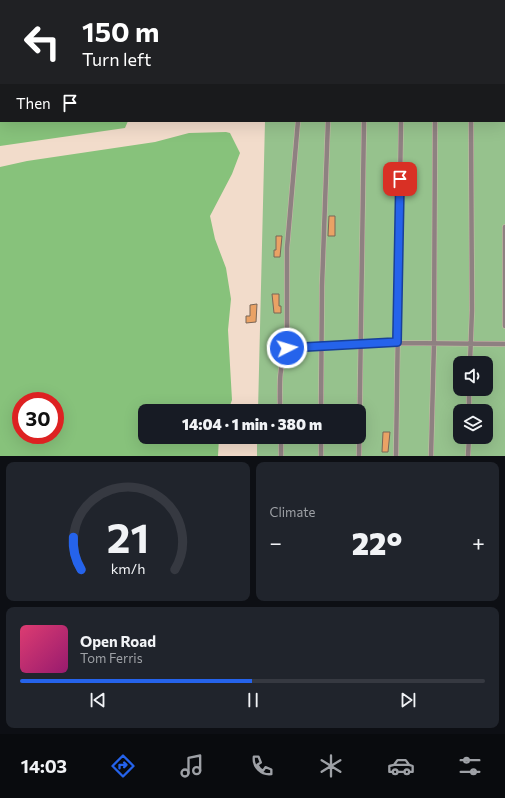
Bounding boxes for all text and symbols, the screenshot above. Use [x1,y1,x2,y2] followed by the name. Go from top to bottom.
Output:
[82,14,159,48] text: 150 m
[16,16,68,68] icon: left
[82,48,151,70] text: Turn left
[59,92,81,114] icon: arrive
[16,94,51,112] text: Then
[383,162,417,196] pin
[389,168,411,190] icon: arrive
[266,327,308,369] position arrow
[453,356,493,444] map controls
[453,356,493,396] button: sound
[12,392,64,444] speed limit sign: 30
[453,404,493,444] button: layers
[182,415,322,433] text: 14:04 · 1 min · 380 m
[270,504,315,520] text: Climate
[107,510,149,561] text: 21
[352,524,402,561] text: 22°
[270,529,282,556] text: −
[472,529,485,556] text: +
[110,558,145,576] text: km/h
[80,632,156,650] text: Open Road
[80,650,143,666] text: Tom Ferris
[87,689,109,711] icon: previous
[242,689,264,711] icon: pause
[397,689,419,711] icon: next
[109,752,137,780] icon: directions
[178,752,206,780] icon: music
[248,752,276,780] icon: phone
[317,752,345,780] icon: climate
[387,752,415,780] icon: car
[456,752,484,780] icon: filters
[21,755,67,777] text: 14:03

